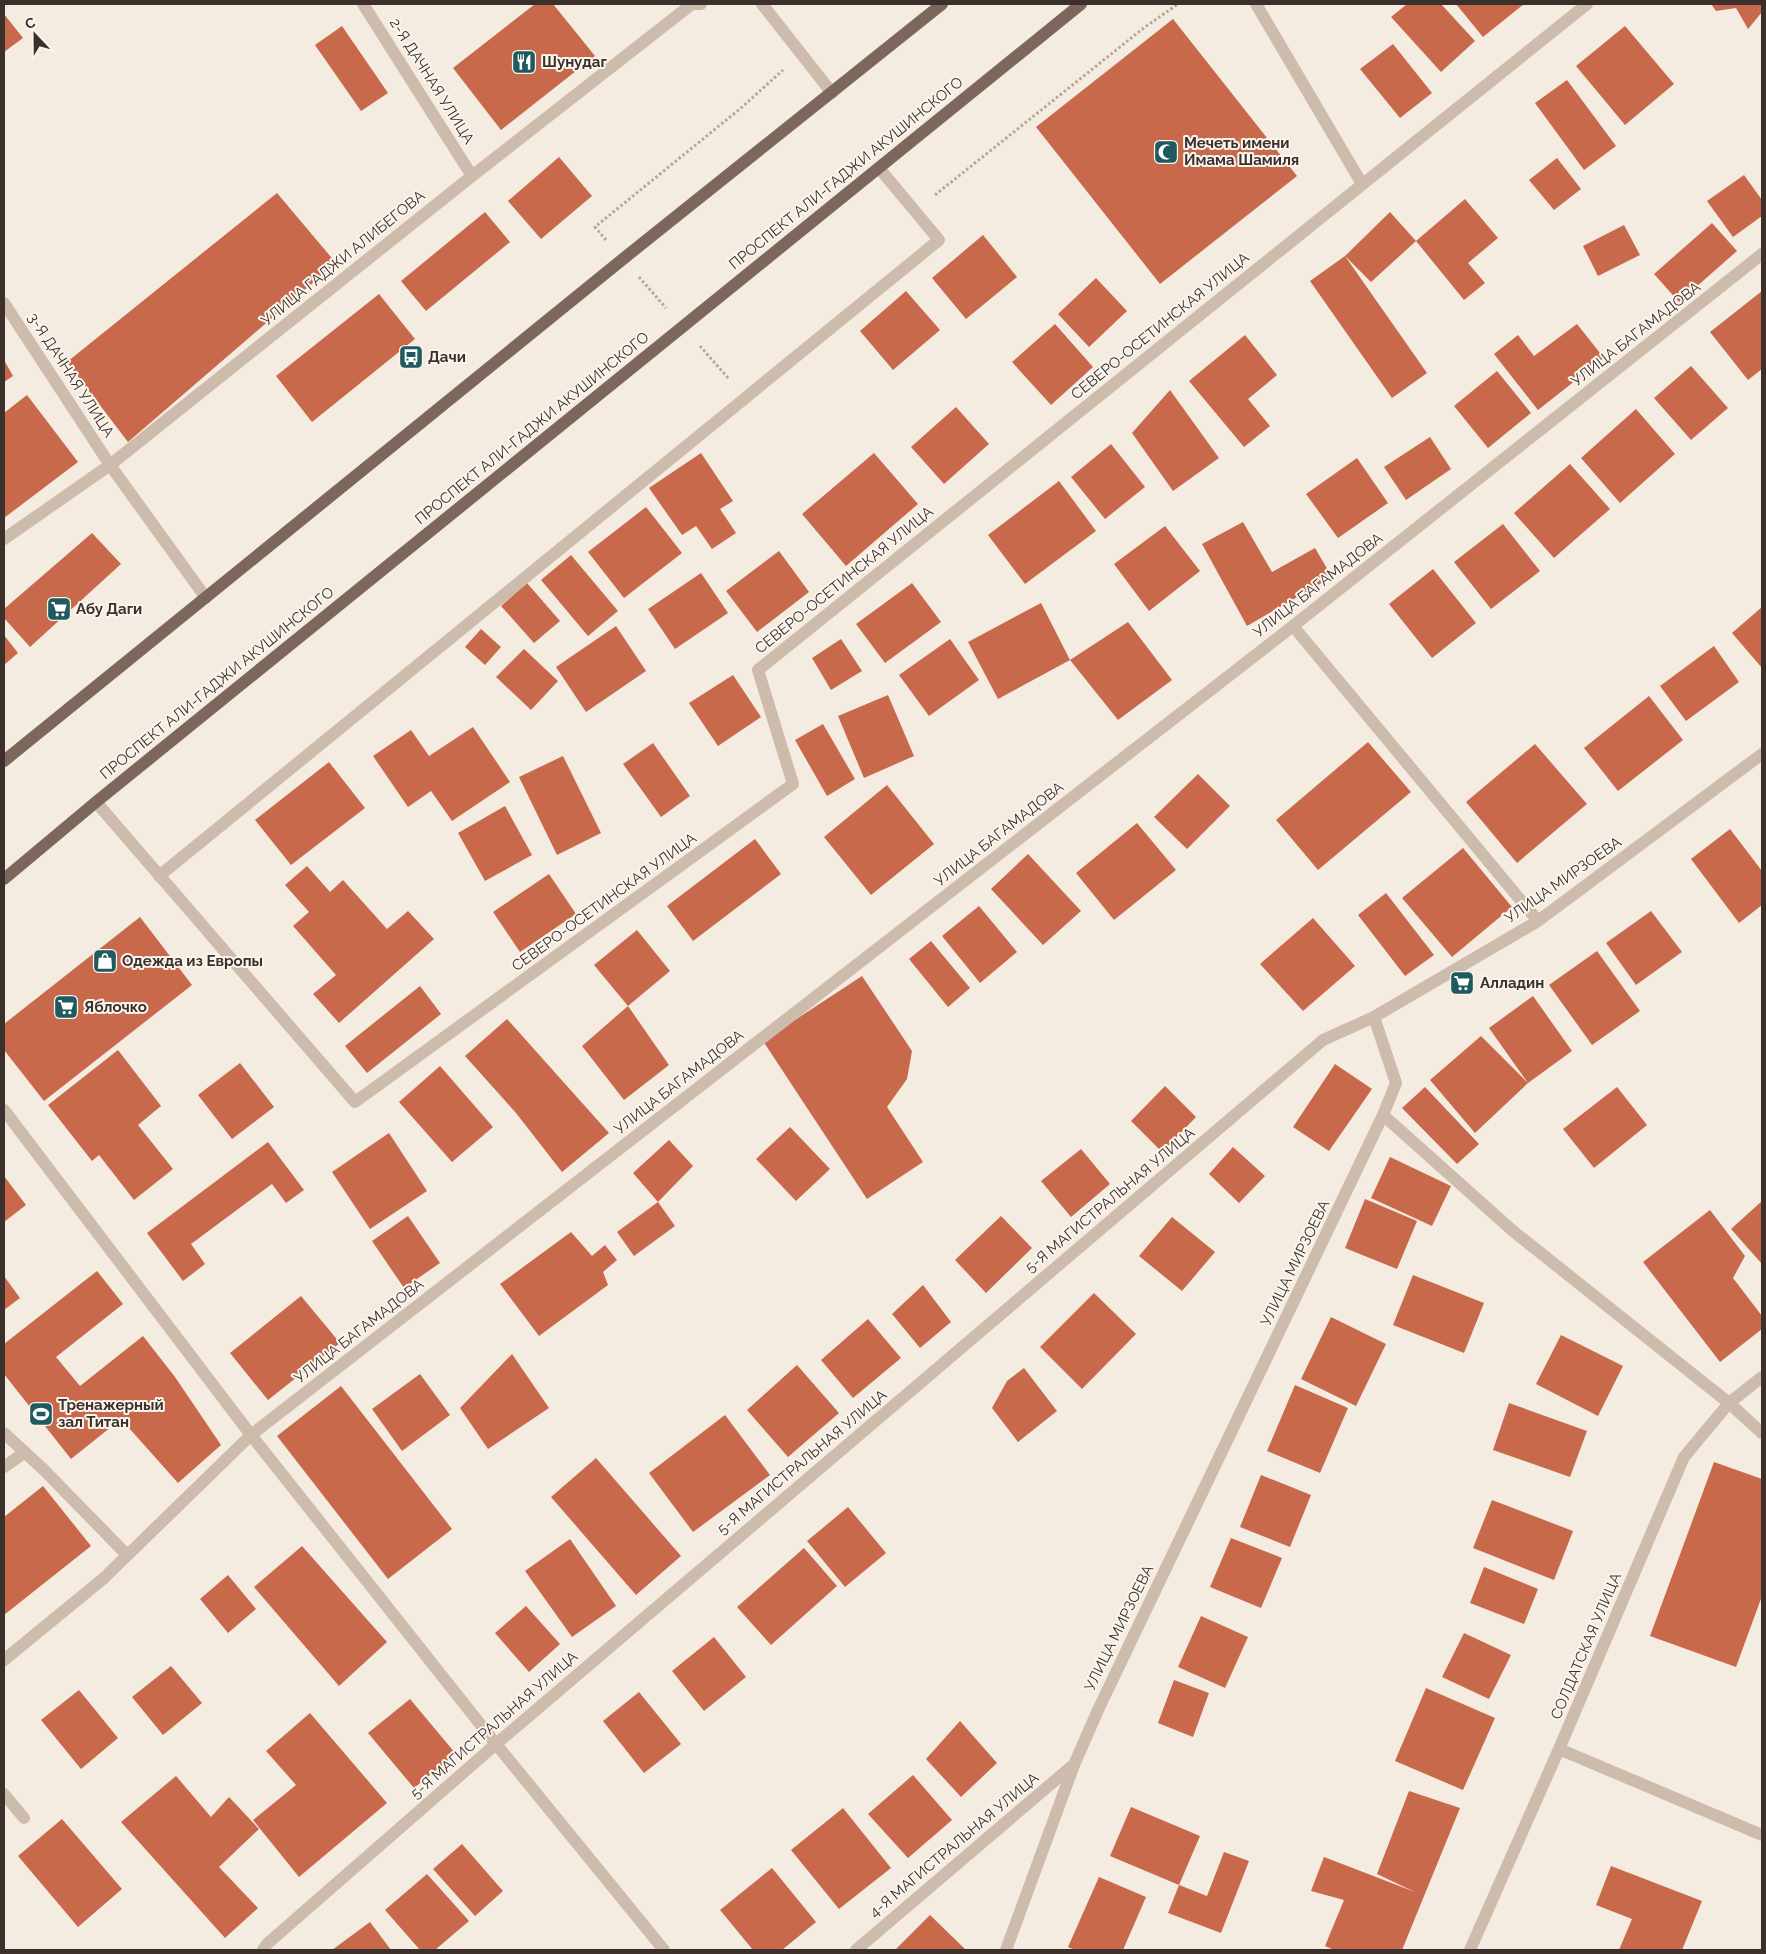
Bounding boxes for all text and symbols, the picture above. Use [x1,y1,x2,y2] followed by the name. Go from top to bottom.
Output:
[10,10,60,60] north arrow
[23,14,38,32] text: С
[386,15,478,147] street label: 2-Я ДАЧНАЯ УЛИЦА
[511,49,537,75] restaurant icon: Шунудаг
[542,53,607,71] place label: Шунудаг
[725,73,967,273] street label: ПРОСПЕКТ АЛИ-ГАДЖИ АКУШИНСКОГО
[1184,134,1299,169] place label: Мечеть имени Имама Шамиля
[1153,139,1179,165] mosque icon: Мечеть имени Имама Шамиля
[258,187,428,329] street label: УЛИЦА ГАДЖИ АЛИБЕГОВА
[1067,249,1253,403] street label: СЕВЕРО-ОСЕТИНСКАЯ УЛИЦА
[1568,278,1704,390] street label: УЛИЦА БАГАМАДОВА
[24,309,118,441] street label: 3-Я ДАЧНАЯ УЛИЦА
[411,328,653,528] street label: ПРОСПЕКТ АЛИ-ГАДЖИ АКУШИНСКОГО
[398,344,424,370] bus stop icon: Дачи
[428,348,466,366] place label: Дачи
[751,503,937,657] street label: СЕВЕРО-ОСЕТИНСКАЯ УЛИЦА
[1250,529,1386,641] street label: УЛИЦА БАГАМАДОВА
[96,583,338,783] street label: ПРОСПЕКТ АЛИ-ГАДЖИ АКУШИНСКОГО
[46,596,72,622] supermarket icon: Абу Даги
[76,600,142,618] place label: Абу Даги
[931,778,1067,890] street label: УЛИЦА БАГАМАДОВА
[508,829,700,975] street label: СЕВЕРО-ОСЕТИНСКАЯ УЛИЦА
[1501,833,1625,927] street label: УЛИЦА МИРЗОЕВА
[92,948,118,974] shop icon: Одежда из Европы
[122,952,263,970] place label: Одежда из Европы
[1449,970,1475,996] supermarket icon: Алладин
[1480,974,1544,992] place label: Алладин
[53,994,79,1020] supermarket icon: Яблочко
[84,998,147,1016] place label: Яблочко
[611,1026,747,1138] street label: УЛИЦА БАГАМАДОВА
[1022,1124,1198,1276] street label: 5-Я МАГИСТРАЛЬНАЯ УЛИЦА
[1257,1197,1333,1329] street label: УЛИЦА МИРЗОЕВА
[291,1275,427,1387] street label: УЛИЦА БАГАМАДОВА
[714,1386,890,1538] street label: 5-Я МАГИСТРАЛЬНАЯ УЛИЦА
[58,1396,164,1431] place label: Тренажерный зал Титан
[28,1401,54,1427] sports icon: Тренажерный зал Титан
[1081,1562,1157,1694] street label: УЛИЦА МИРЗОЕВА
[1547,1570,1625,1722] street label: СОЛДАТСКАЯ УЛИЦА
[407,1647,581,1803] street label: 5-Я МАГИСТРАЛЬНАЯ УЛИЦА
[866,1769,1042,1921] street label: 4-Я МАГИСТРАЛЬНАЯ УЛИЦА

